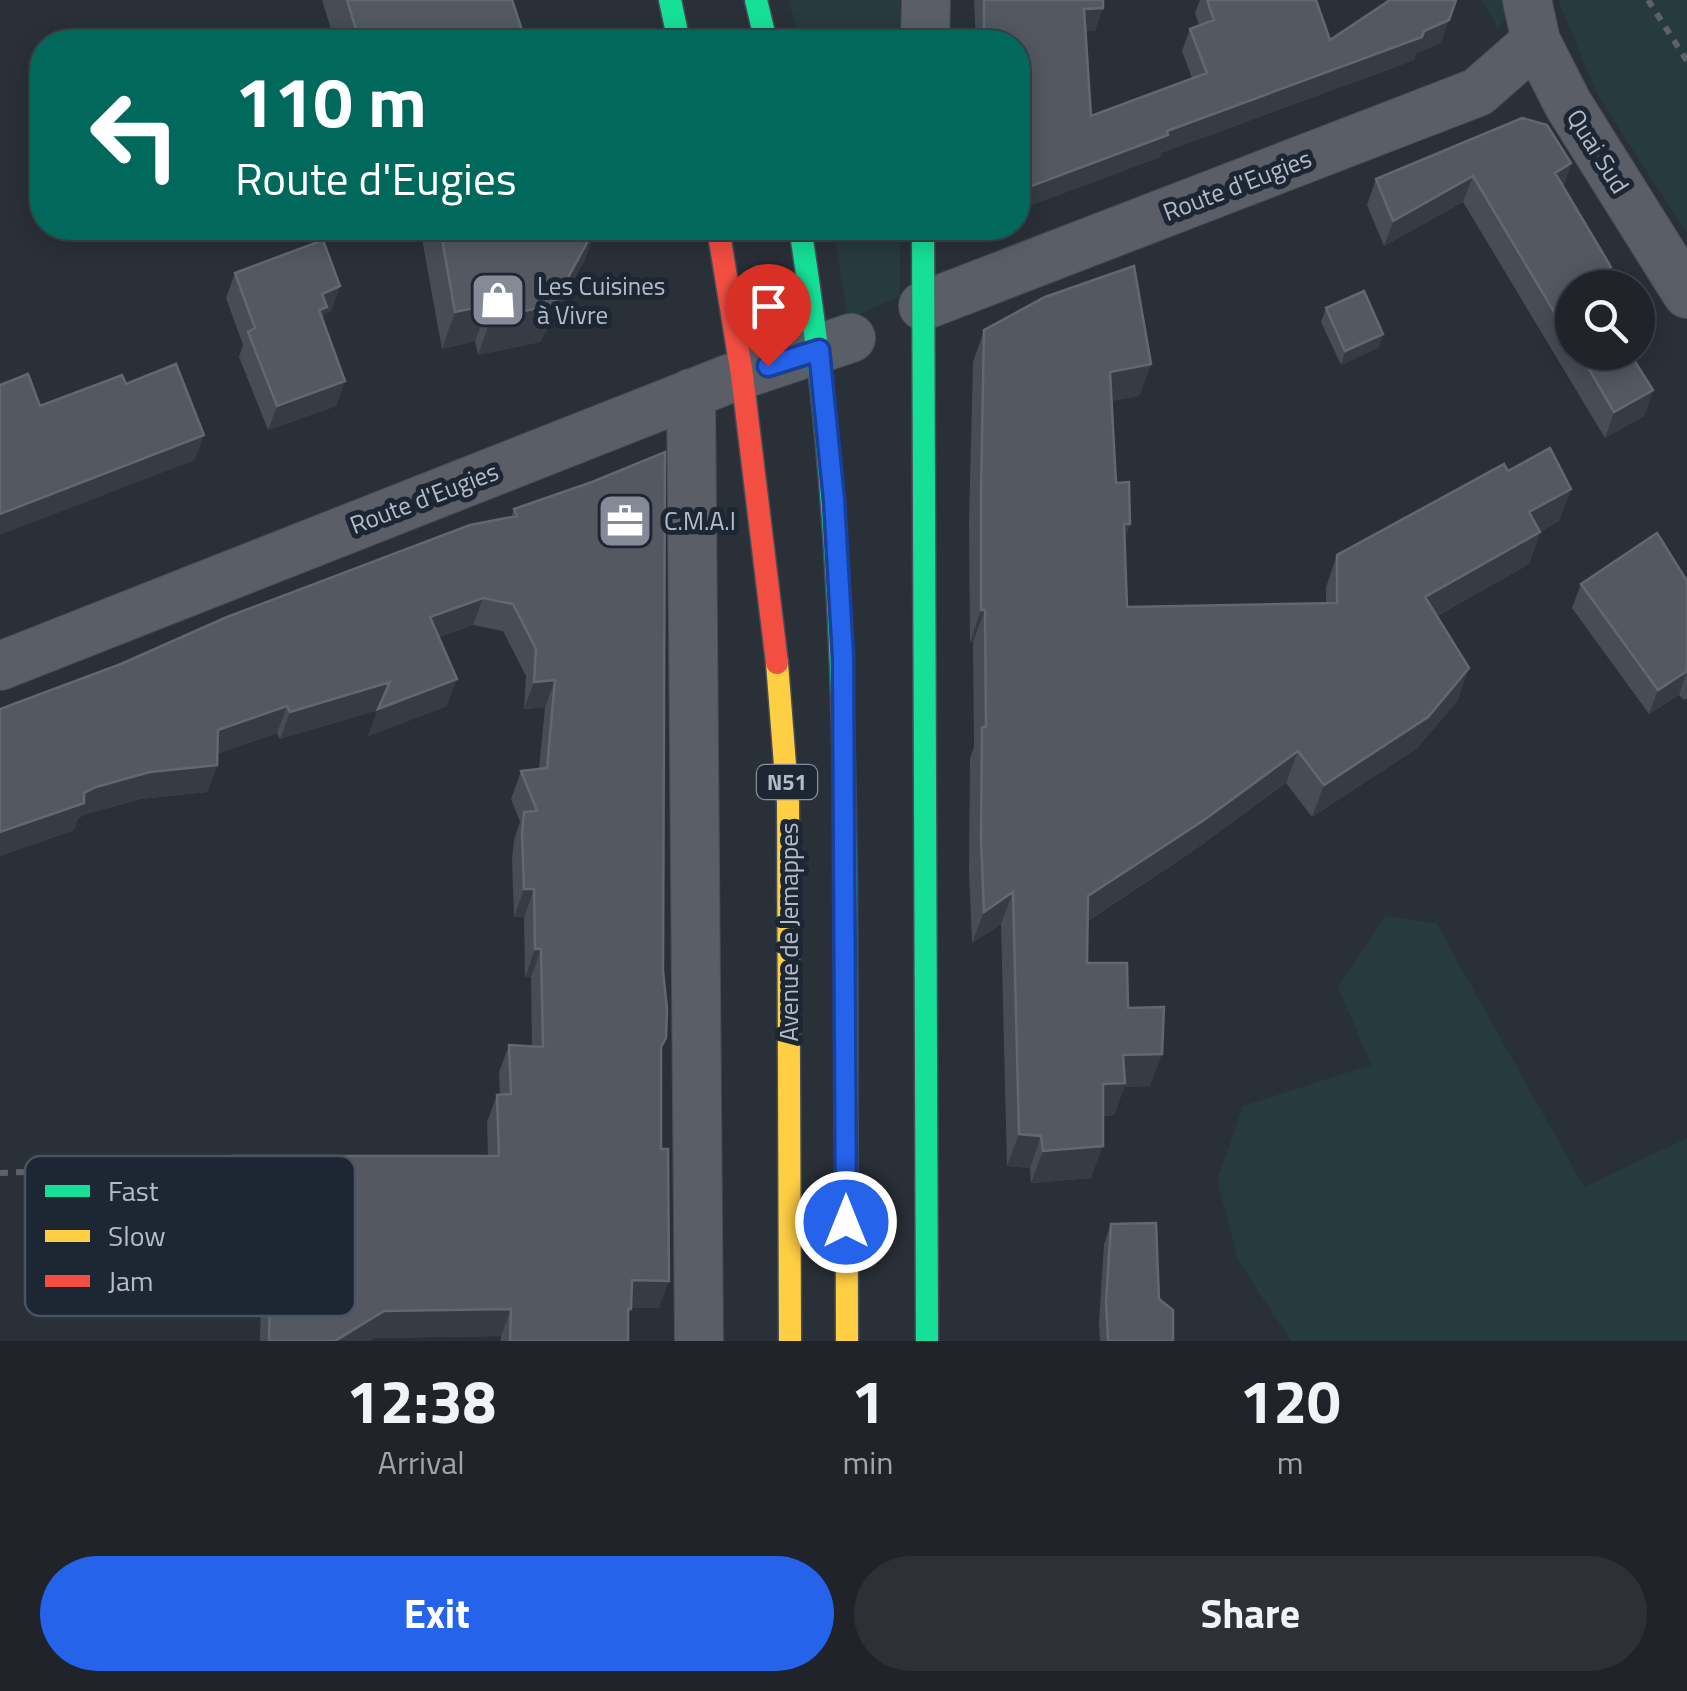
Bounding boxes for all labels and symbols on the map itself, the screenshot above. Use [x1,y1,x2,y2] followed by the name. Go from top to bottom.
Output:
[1557,101,1639,201] street label: Quai Sud
[1157,139,1317,231] street label: Route d'Eugies
[726,264,811,367] pin
[537,267,665,334] place label: Les Cuisines à Vivre
[468,270,528,330] shop icon: Les Cuisines à Vivre
[344,452,504,544] street label: Route d'Eugies
[595,491,655,551] office icon: C.M.A.I
[664,502,736,540] place label: C.M.A.I
[757,765,817,799] road number: N51
[770,823,808,1041] street label: Avenue de Jemappes
[25,1156,355,1316] legend
[108,1169,159,1212] text: Fast
[794,1170,898,1274] position arrow
[108,1214,166,1257] text: Slow
[108,1259,154,1302] text: Jam

